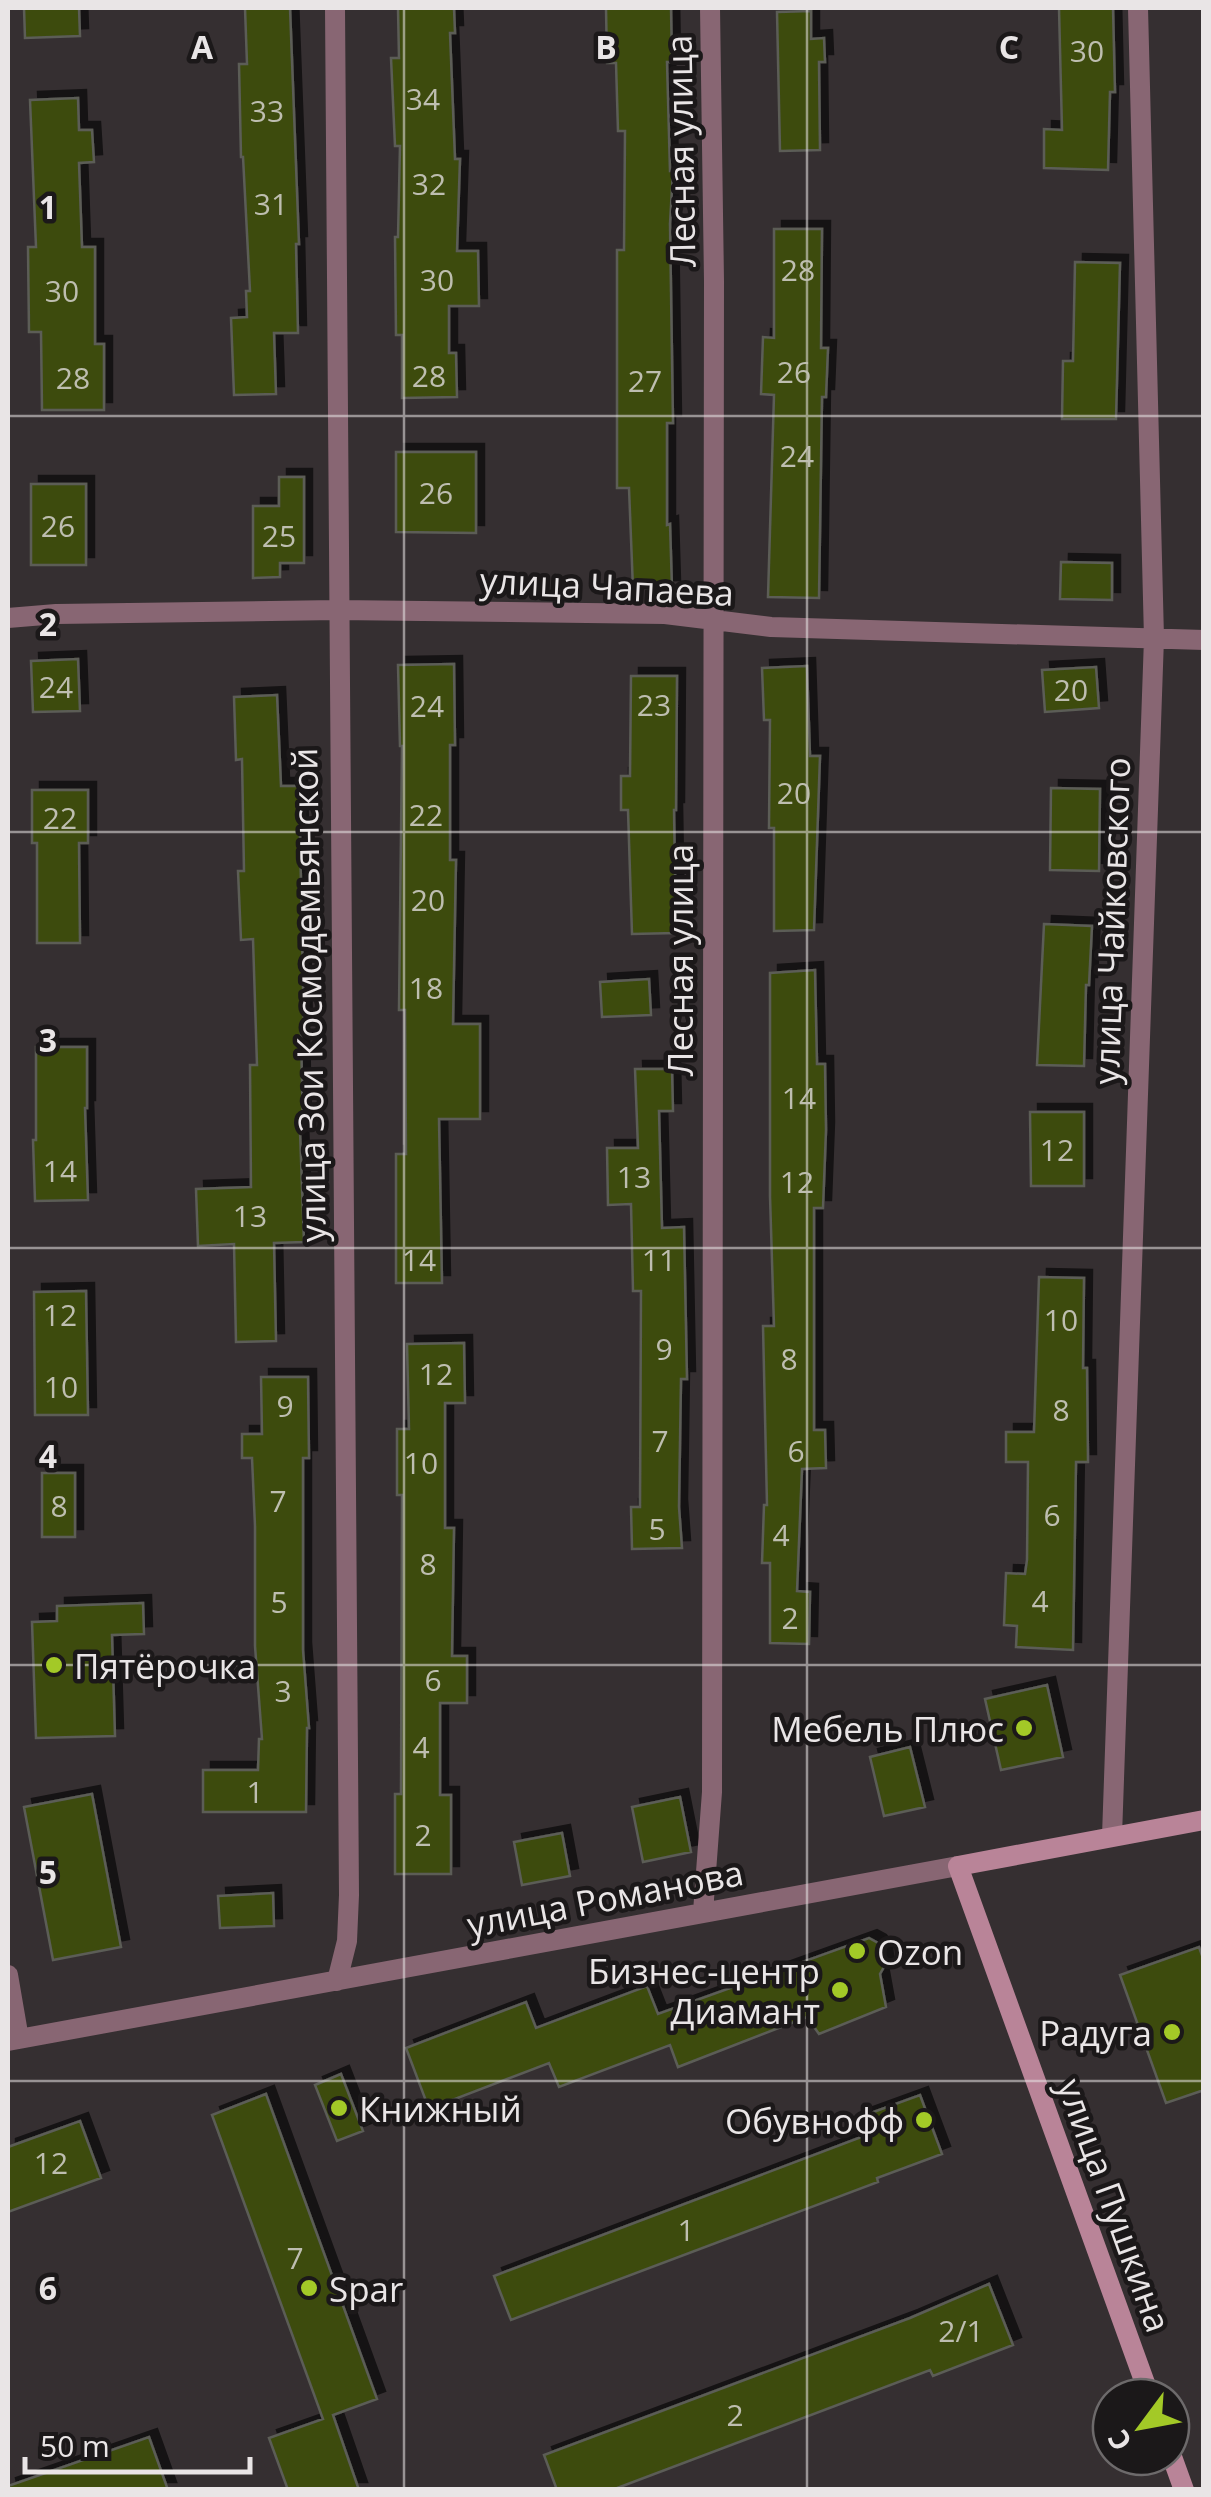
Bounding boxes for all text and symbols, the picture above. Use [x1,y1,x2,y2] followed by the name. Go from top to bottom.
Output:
[191,25,214,68] text: A
[595,25,617,68] text: B
[999,25,1019,68] text: C
[1070,30,1104,71] house number: 30
[654,34,706,268] street label: Лесная улица
[406,78,440,119] house number: 34
[250,90,284,131] house number: 33
[412,163,446,204] house number: 32
[254,183,288,224] house number: 31
[39,185,57,228] text: 1
[781,249,815,290] house number: 28
[420,259,454,300] house number: 30
[45,270,79,311] house number: 30
[777,351,811,392] house number: 26
[412,355,446,396] house number: 28
[56,357,90,398] house number: 28
[628,360,662,401] house number: 27
[780,435,814,476] house number: 24
[419,472,453,513] house number: 26
[41,505,75,546] house number: 26
[262,515,296,556] house number: 25
[479,556,735,616] street label: улица Чапаева
[39,602,57,645] text: 2
[39,666,73,707] house number: 24
[1054,669,1088,710] house number: 20
[637,684,671,725] house number: 23
[410,685,444,726] house number: 24
[280,747,336,1243] street label: улица Зои Космодемьянской
[1082,757,1140,1085] street label: улица Чайковского
[777,772,811,813] house number: 20
[409,794,443,835] house number: 22
[43,797,77,838] house number: 22
[656,844,703,1076] street label: Лесная улица
[411,879,445,920] house number: 20
[409,967,443,1008] house number: 18
[39,1018,57,1061] text: 3
[782,1077,816,1118] house number: 14
[1040,1129,1074,1170] house number: 12
[43,1150,77,1191] house number: 14
[617,1156,651,1197] house number: 13
[780,1161,814,1202] house number: 12
[233,1195,267,1236] house number: 13
[402,1239,436,1280] house number: 14
[642,1239,676,1280] house number: 11
[43,1294,77,1335] house number: 12
[1044,1299,1078,1340] house number: 10
[655,1328,673,1369] house number: 9
[780,1338,798,1379] house number: 8
[419,1353,453,1394] house number: 12
[44,1366,78,1407] house number: 10
[276,1385,294,1426] house number: 9
[1052,1389,1070,1430] house number: 8
[651,1420,669,1461] house number: 7
[787,1430,805,1471] house number: 6
[39,1434,57,1477] text: 4
[404,1442,438,1483] house number: 10
[269,1480,287,1521] house number: 7
[50,1485,68,1526] house number: 8
[1043,1494,1061,1535] house number: 6
[648,1508,666,1549] house number: 5
[772,1514,790,1555] house number: 4
[419,1543,437,1584] house number: 8
[1031,1580,1049,1621] house number: 4
[270,1581,288,1622] house number: 5
[781,1597,799,1638] house number: 2
[74,1642,256,1689] place label: Пятёрочка
[43,1654,65,1676] marker: Пятёрочка
[424,1659,442,1700] house number: 6
[274,1670,292,1711] house number: 3
[771,1705,1004,1752] place label: Мебель Плюс
[1013,1717,1035,1739] marker: Мебель Плюс
[412,1726,430,1767] house number: 4
[246,1771,264,1812] house number: 1
[414,1814,432,1855] house number: 2
[463,1848,747,1948] street label: улица Романова
[39,1850,57,1893] text: 5
[877,1928,963,1975] place label: Ozon
[846,1940,868,1962] marker: Ozon
[588,1947,820,2034] place label: Бизнес-центр Диамант
[829,1979,851,2001] marker: Бизнес-центр Диамант
[1039,2009,1152,2056] place label: Радуга
[1161,2021,1183,2043] marker: Радуга
[1047,2072,1183,2338] street label: улица Пушкина
[359,2085,522,2132] place label: Книжный
[328,2097,350,2119] marker: Книжный
[725,2097,904,2144] place label: Обувнофф
[913,2109,935,2131] marker: Обувнофф
[34,2142,68,2183] house number: 12
[677,2209,695,2250] house number: 1
[286,2237,304,2278] house number: 7
[329,2265,403,2312] place label: Spar
[39,2266,57,2309] text: 6
[298,2277,320,2299] marker: Spar
[938,2310,984,2351] house number: 2/1
[1091,2377,1191,2477] north arrow
[726,2394,744,2435] house number: 2
[25,2412,250,2474] scale bar
[1098,2423,1140,2458] text: С
[40,2425,110,2466] text: 50 m

